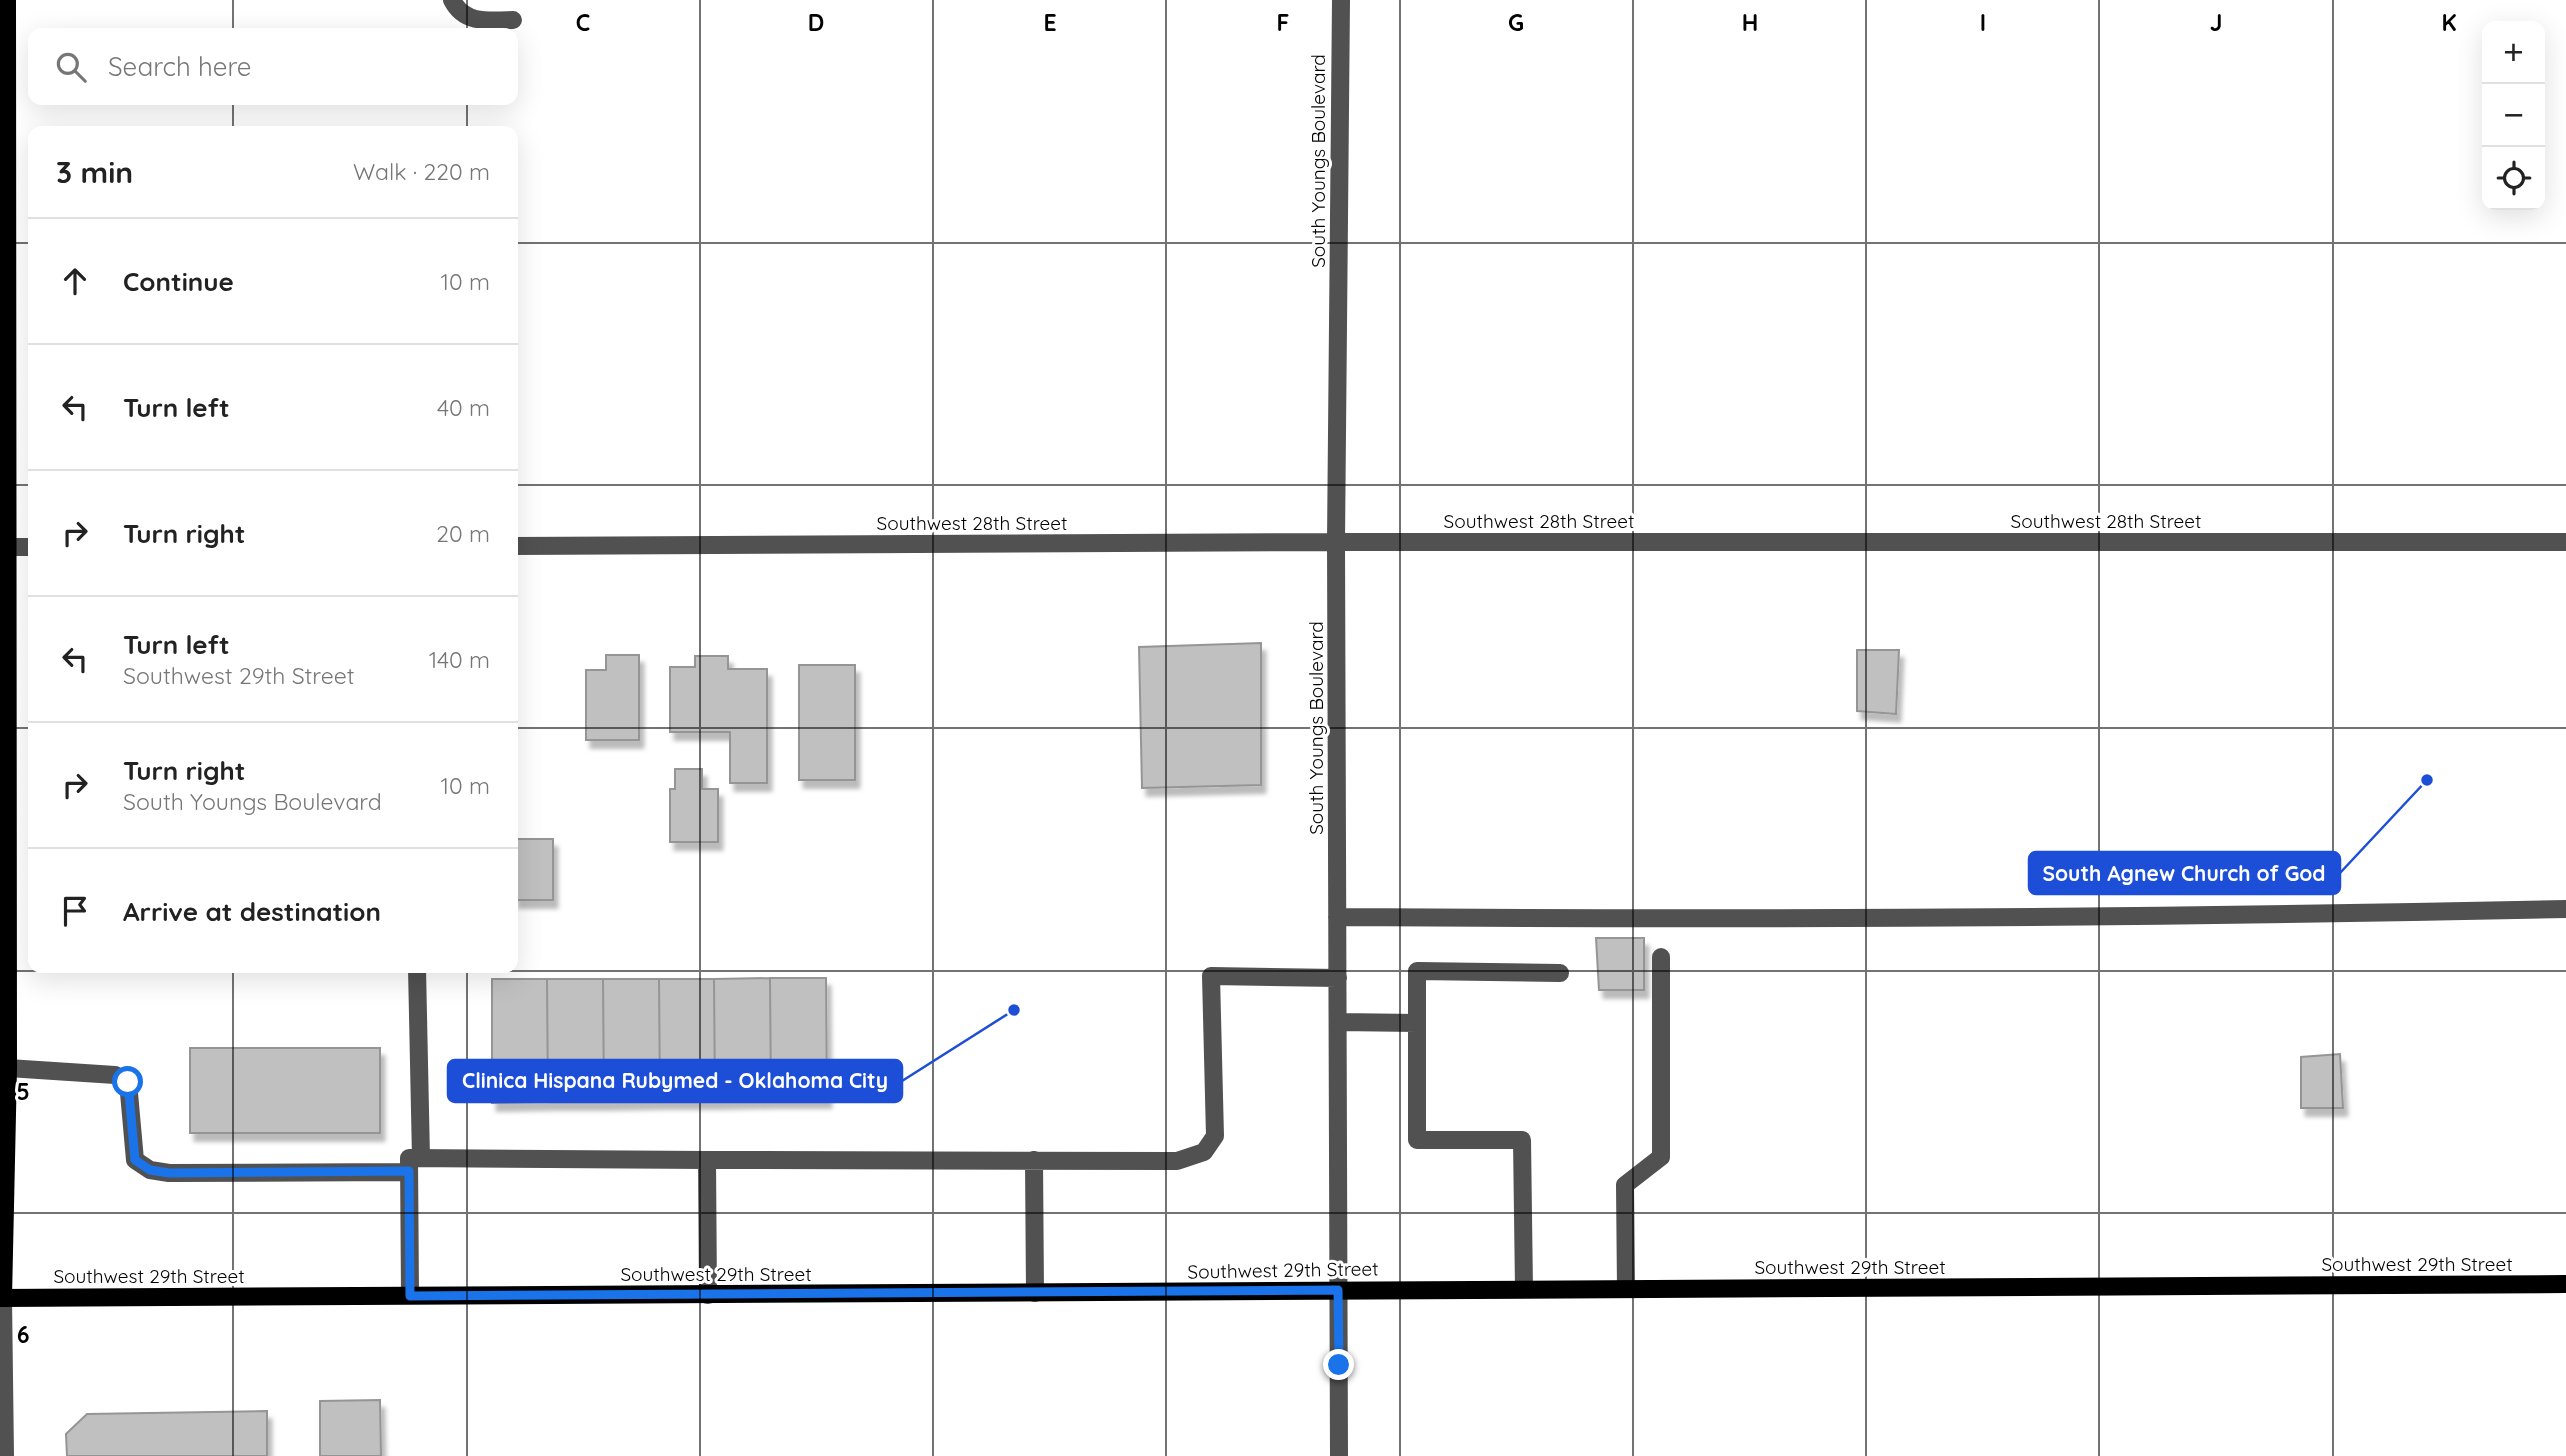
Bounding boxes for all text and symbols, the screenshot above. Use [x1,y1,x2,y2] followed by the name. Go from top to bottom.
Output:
[576,8,590,37] text: C
[808,8,824,37] text: D
[1043,8,1057,37] text: E
[1277,8,1289,37] text: F
[1508,8,1524,37] text: G
[1742,8,1758,37] text: H
[1980,8,1986,37] text: I
[2210,8,2222,37] text: J
[2441,8,2457,37] text: K
[2482,21,2545,210] map controls
[2482,21,2545,84] button: +
[28,28,518,105] search box
[52,48,90,86] icon: search
[108,50,252,83] text: Search here
[1306,54,1330,268] street label: South Youngs Boulevard
[2482,84,2545,147] button: −
[2482,147,2545,210] button: locate
[56,153,133,191] text: 3 min
[353,157,490,186] text: Walk · 220 m
[56,262,94,300] icon: ahead
[123,265,234,298] text: Continue
[441,267,490,296] text: 10 m
[56,388,94,426] icon: left
[123,391,230,424] text: Turn left
[437,393,490,422] text: 40 m
[1444,509,1634,533] street label: Southwest 28th Street
[2011,509,2201,533] street label: Southwest 28th Street
[877,511,1067,535] street label: Southwest 28th Street
[56,514,94,552] icon: right
[123,517,245,550] text: Turn right
[436,519,490,548] text: 20 m
[1304,621,1328,835] street label: South Youngs Boulevard
[123,628,230,661] text: Turn left
[56,640,94,678] icon: left
[429,645,490,674] text: 140 m
[123,661,355,690] text: Southwest 29th Street
[123,754,245,787] text: Turn right
[56,766,94,804] icon: right
[441,771,490,800] text: 10 m
[123,787,382,816] text: South Youngs Boulevard
[2029,852,2340,894] callout: South Agnew Church of God
[2042,860,2326,886] text: South Agnew Church of God
[56,892,94,930] icon: arrive
[123,895,381,928] text: Arrive at destination
[448,1060,902,1102] callout: Clinica Hispana Rubymed - Oklahoma City
[112,1066,143,1097] route start
[462,1067,888,1093] text: Clinica Hispana Rubymed - Oklahoma City
[16,1077,30,1106] text: 5
[2321,1252,2513,1276] street label: Southwest 29th Street
[1754,1255,1946,1279] street label: Southwest 29th Street
[1187,1256,1379,1284] street label: Southwest 29th Street
[620,1262,812,1286] street label: Southwest 29th Street
[53,1264,245,1288] street label: Southwest 29th Street
[17,1320,29,1349] text: 6
[1323,1349,1354,1380] route end

